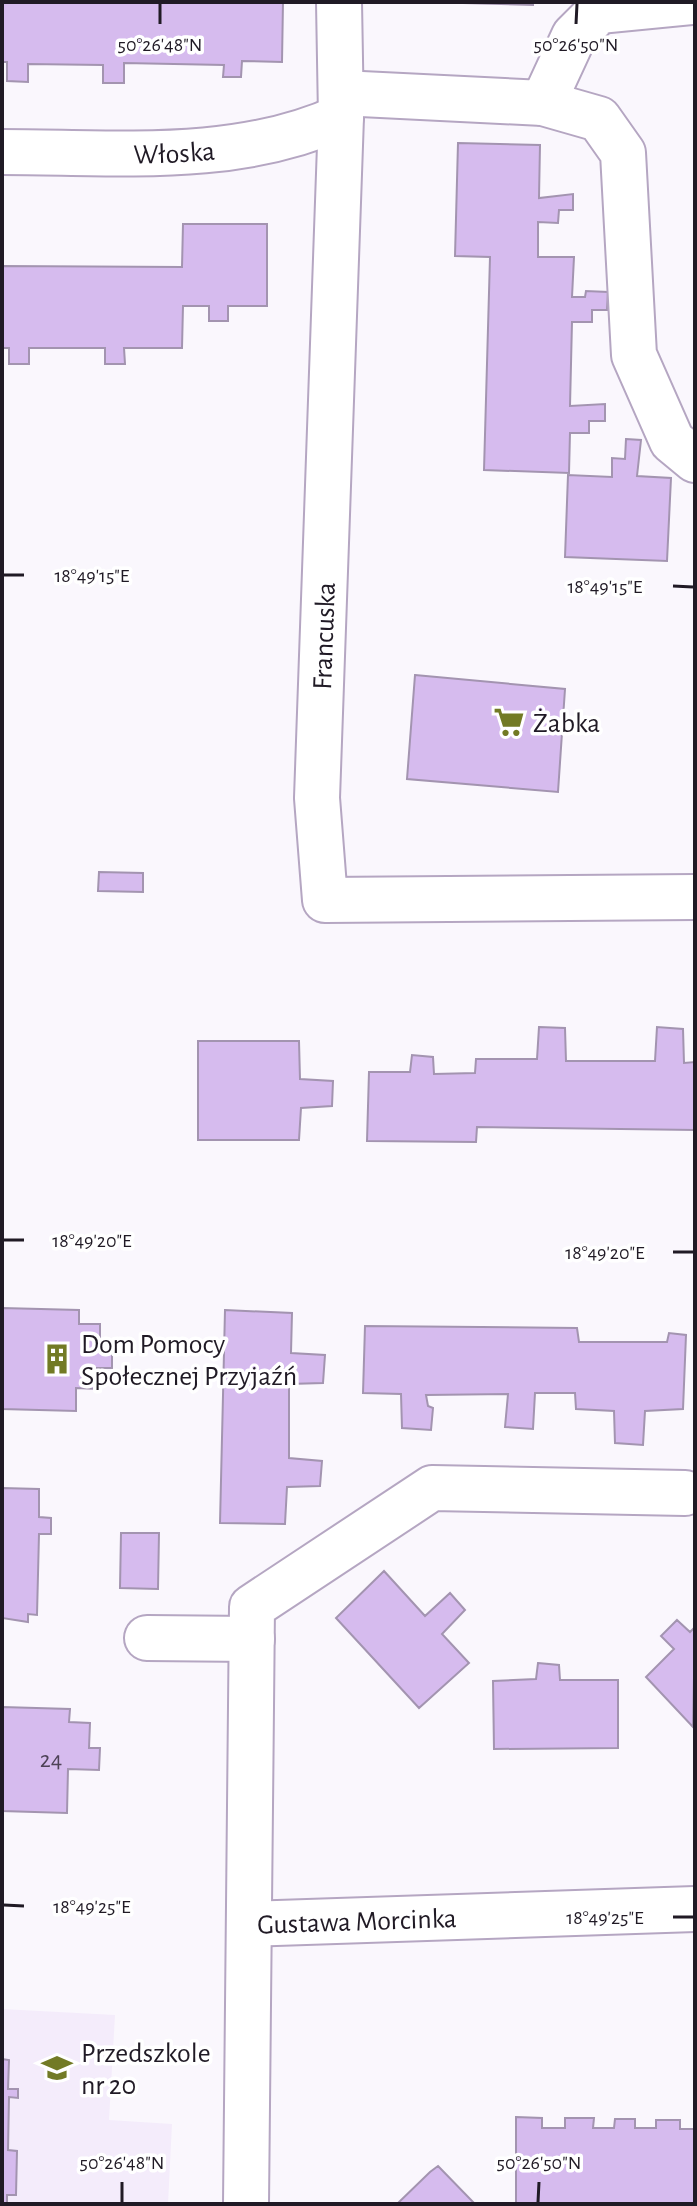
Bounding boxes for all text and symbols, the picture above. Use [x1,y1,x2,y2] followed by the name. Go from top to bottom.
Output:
[118,35,202,55] text: 50°26'48"N
[534,35,618,55] text: 50°26'50"N
[133,138,216,170] street label: Włoska
[54,566,130,586] text: 18°49'15"E
[567,577,643,597] text: 18°49'15"E
[309,582,341,690] street label: Francuska
[492,705,526,739] supermarket icon: Żabka
[533,708,600,738] place label: Żabka
[52,1231,132,1251] text: 18°49'20"E
[565,1243,645,1263] text: 18°49'20"E
[81,1331,297,1391] place label: Dom Pomocy Społecznej Przyjaźń
[40,1342,74,1376] building icon: Dom Pomocy Społecznej Przyjaźń
[40,1748,62,1772] house number: 24
[53,1897,131,1917] text: 18°49'25"E
[257,1905,457,1940] street label: Gustawa Morcinka
[566,1908,644,1928] text: 18°49'25"E
[81,2040,211,2100] place label: Przedszkole nr 20
[40,2051,74,2085] school or university icon: Przedszkole nr 20
[80,2153,164,2173] text: 50°26'48"N
[497,2153,581,2173] text: 50°26'50"N

